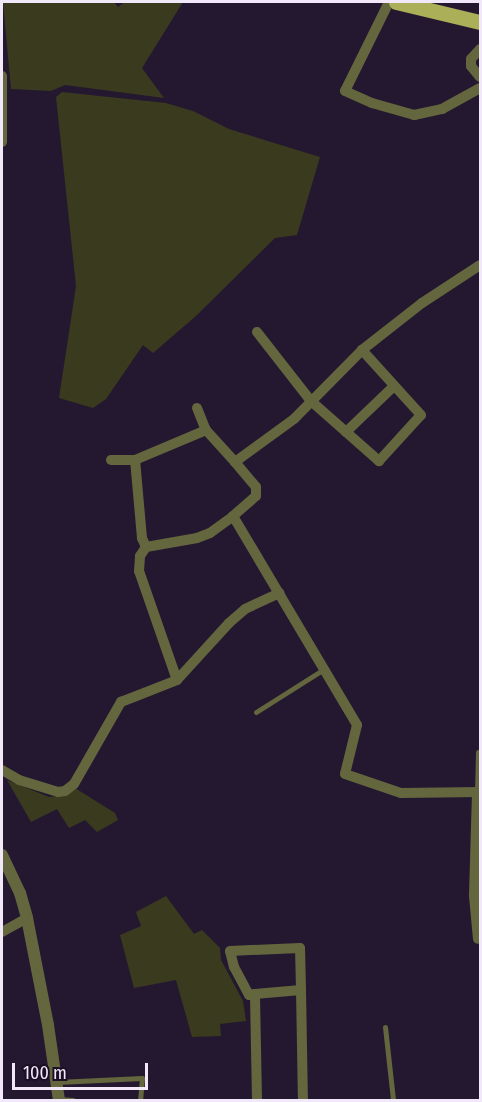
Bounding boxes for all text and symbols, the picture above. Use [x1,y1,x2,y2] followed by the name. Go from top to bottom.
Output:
[15,1051,152,1089] scale bar
[23,1062,67,1084] text: 100 m

